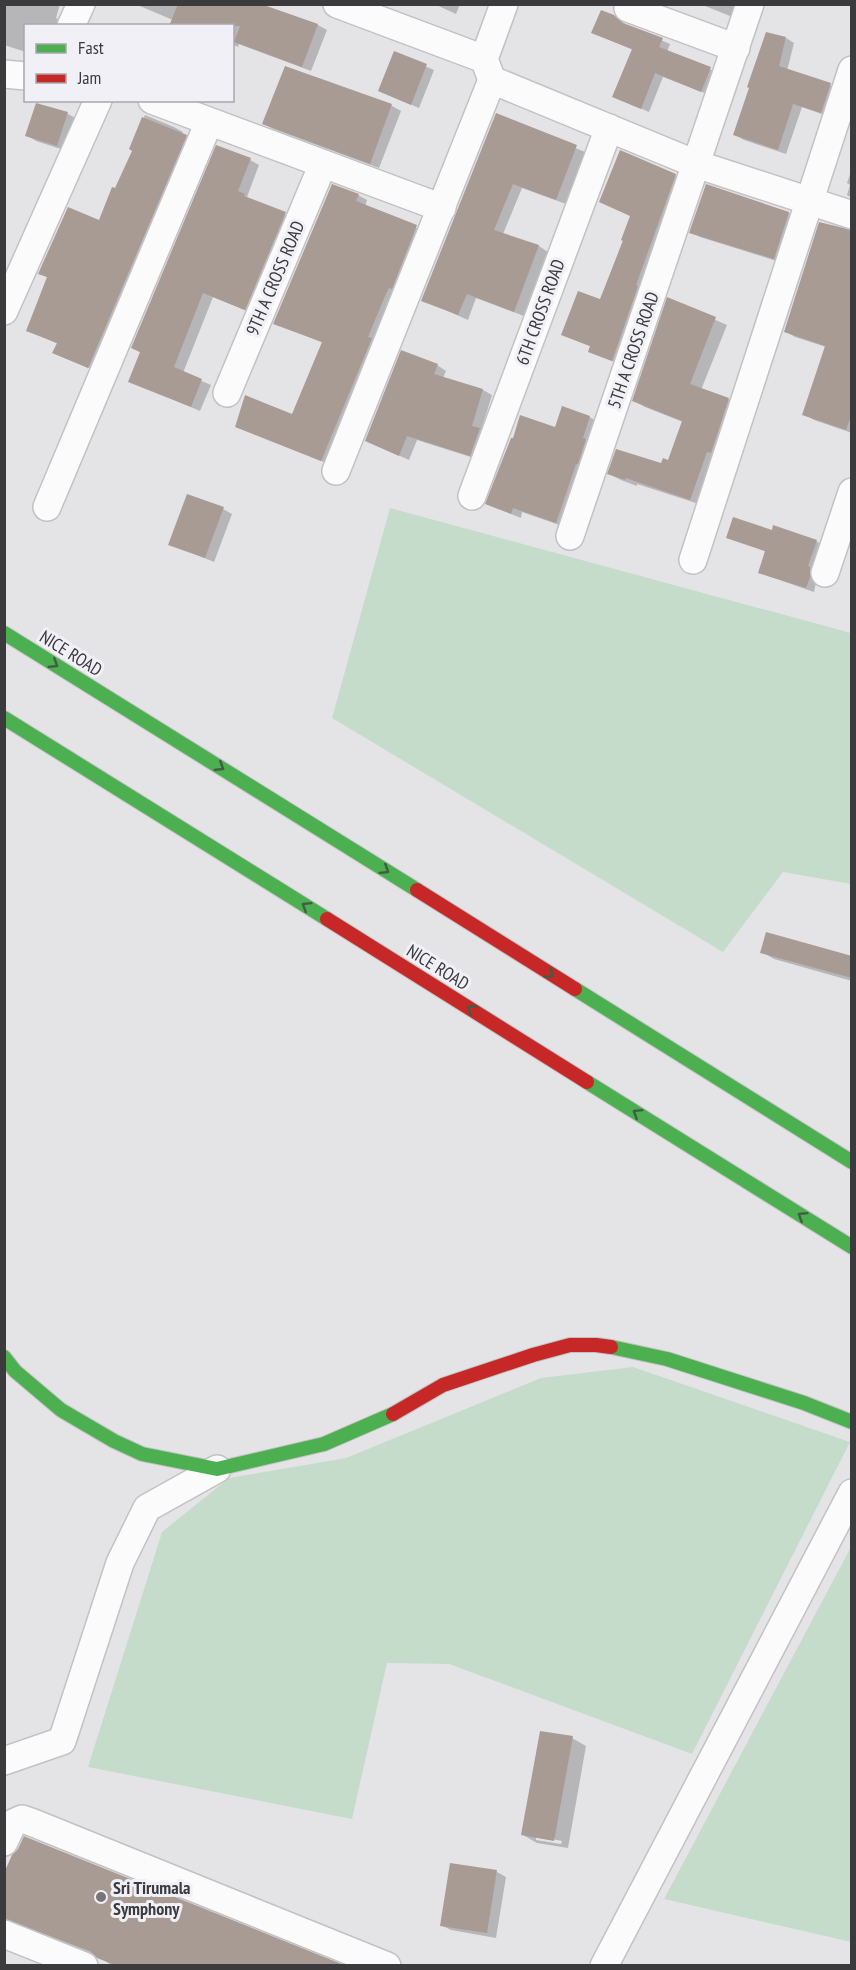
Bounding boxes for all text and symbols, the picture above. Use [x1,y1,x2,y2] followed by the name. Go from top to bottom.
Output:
[24,24,234,102] legend
[78,36,104,59] text: Fast
[77,66,101,89] text: Jam
[241,217,309,339] street label: 9TH A CROSS ROAD
[510,256,570,368] street label: 6TH CROSS ROAD
[602,289,664,411] street label: 5TH A CROSS ROAD
[36,625,106,681] street label: NICE ROAD
[48,656,58,668] one-way arrow
[214,759,224,771] one-way arrow
[379,863,389,875] one-way arrow
[302,901,312,913] one-way arrow
[403,939,473,995] street label: NICE ROAD
[544,966,554,978] one-way arrow
[467,1005,477,1017] one-way arrow
[632,1109,643,1120] one-way arrow
[798,1211,808,1223] one-way arrow
[113,1876,190,1920] place label: Sri Tirumala Symphony
[94,1890,108,1904] marker: Sri Tirumala Symphony

